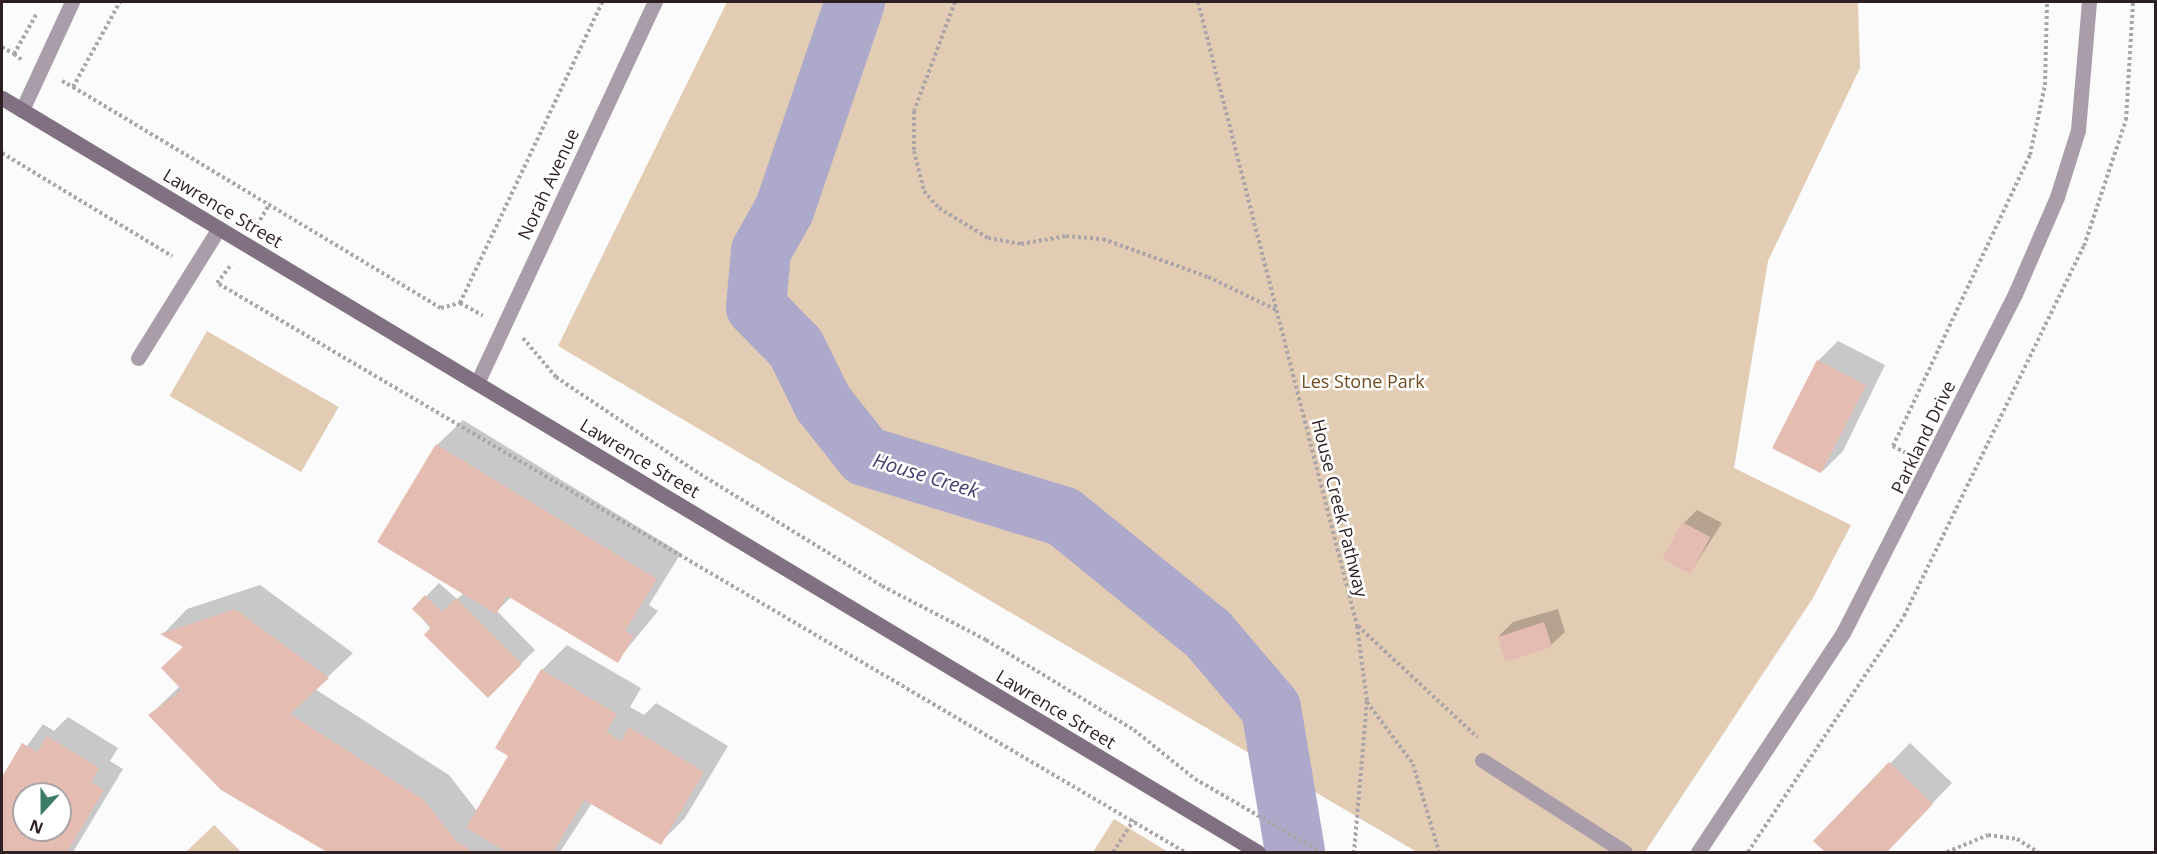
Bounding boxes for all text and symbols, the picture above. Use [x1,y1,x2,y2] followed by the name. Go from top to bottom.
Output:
[513,125,583,243] street label: Norah Avenue
[159,164,287,252] street label: Lawrence Street
[1301,370,1425,392] park label: Les Stone Park
[1886,377,1960,497] street label: Parkland Drive
[576,414,704,502] street label: Lawrence Street
[1307,417,1373,599] street label: House Creek Pathway
[870,448,982,502] water label: House Creek
[992,665,1120,753] street label: Lawrence Street
[12,782,72,842] north arrow
[26,814,46,840] text: N

